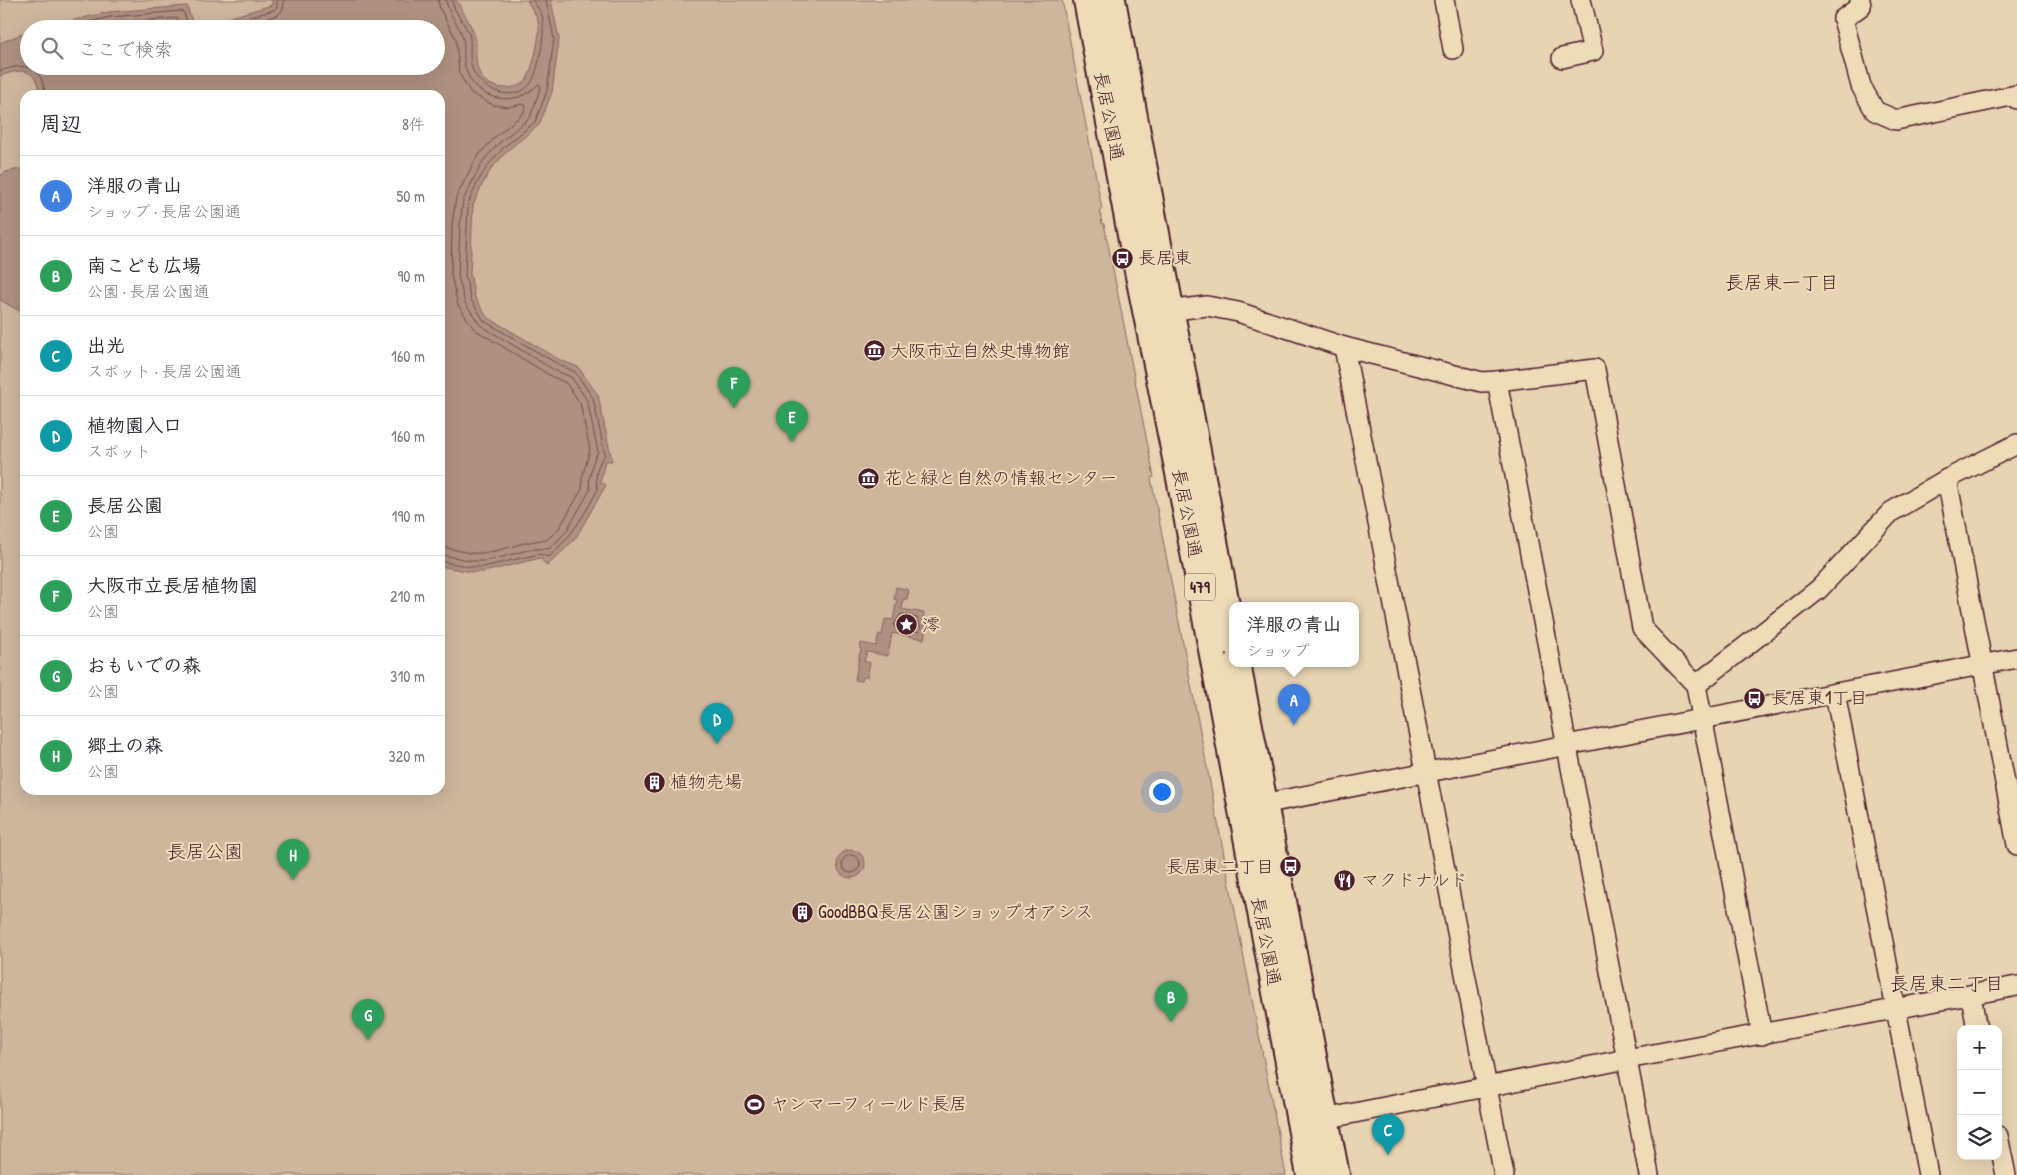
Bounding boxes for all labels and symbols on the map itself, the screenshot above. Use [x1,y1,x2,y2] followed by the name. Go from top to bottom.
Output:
[1089,69,1130,162] street label: 長居公園通
[1138,245,1192,270] place label: 長居東
[1110,246,1134,270] bus stop icon: 長居東
[1725,269,1839,295] district label: 長居東一丁目
[890,338,1070,363] place label: 大阪市立自然史博物館
[862,339,886,363] museum icon: 大阪市立自然史博物館
[718,367,750,408] pin: F
[776,401,808,442] pin: E
[884,465,1117,490] place label: 花と緑と自然の情報センター
[856,466,880,490] museum icon: 花と緑と自然の情報センター
[1167,466,1208,559] street label: 長居公園通
[1185,574,1215,600] road number: 479
[922,612,940,637] place label: 澪
[894,613,918,637] place icon: 澪
[1278,684,1310,725] pin: A
[1771,685,1868,710] place label: 長居東1丁目
[1743,686,1767,710] bus stop icon: 長居東1丁目
[701,703,733,744] pin: D
[670,769,742,794] place label: 植物売場
[642,770,666,794] building icon: 植物売場
[1149,779,1175,805] your location
[167,838,243,864] district label: 長居公園
[277,839,309,880] pin: H
[1166,854,1274,879] place label: 長居東二丁目
[1278,855,1302,879] bus stop icon: 長居東二丁目
[1361,867,1468,892] place label: マクドナルド
[1333,868,1357,892] restaurant icon: マクドナルド
[1246,894,1287,987] street label: 長居公園通
[818,899,1093,924] place label: GoodBBQ長居公園ショップオアシス
[790,900,814,924] building icon: GoodBBQ長居公園ショップオアシス
[1890,970,2004,996] district label: 長居東二丁目
[1155,981,1187,1022] pin: B
[352,999,384,1040] pin: G
[771,1091,967,1116] place label: ヤンマーフィールド長居
[743,1092,767,1116] sports icon: ヤンマーフィールド長居
[1372,1114,1404,1155] pin: C

